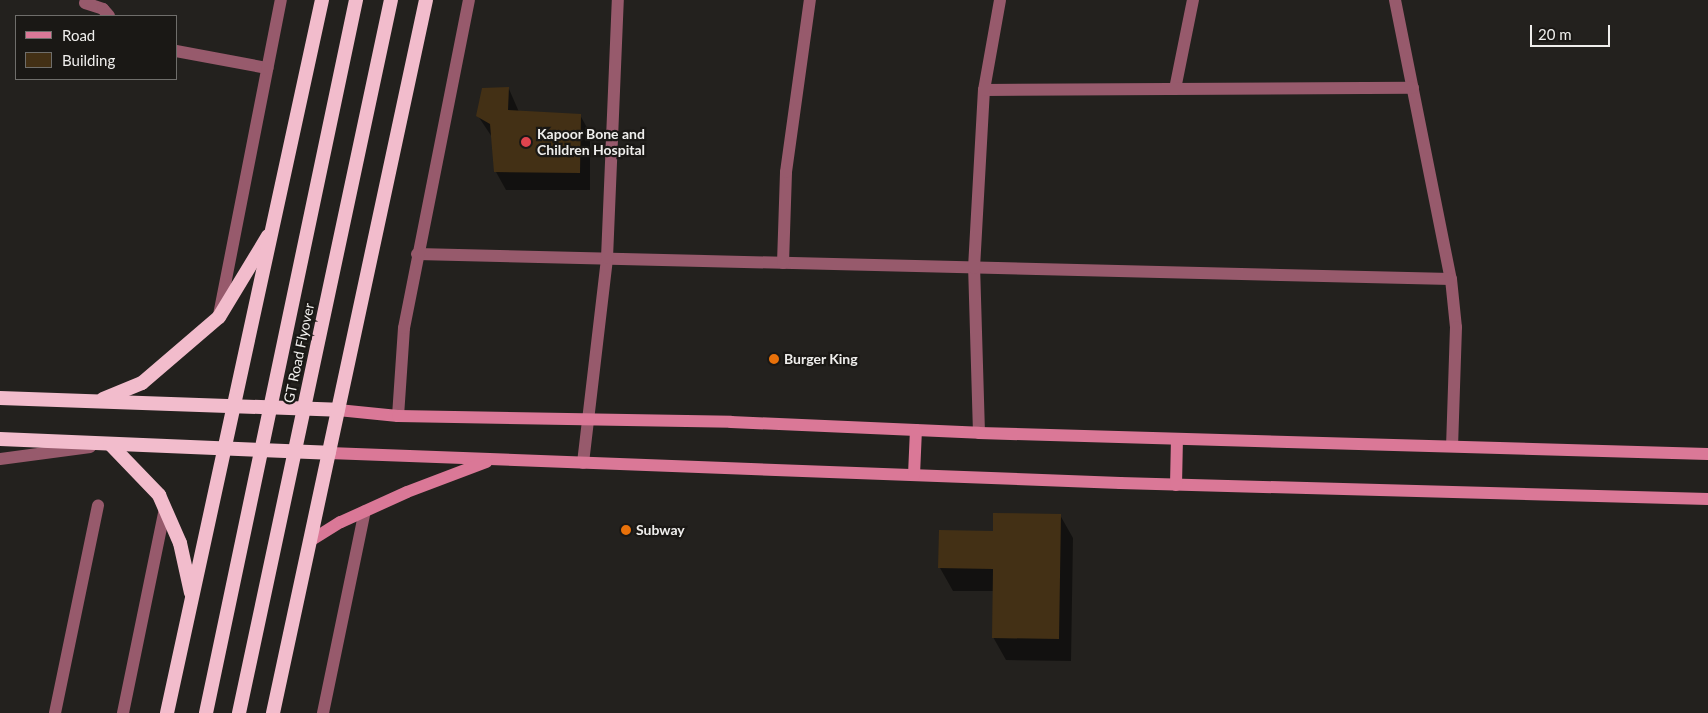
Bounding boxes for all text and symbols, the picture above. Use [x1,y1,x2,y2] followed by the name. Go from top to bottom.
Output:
[15,15,178,80] legend
[1533,15,1613,47] scale bar
[1538,25,1572,43] text: 20 m
[62,26,95,44] text: Road
[62,51,115,69] text: Building
[537,126,645,158] place label: Kapoor Bone and Children Hospital
[519,135,533,149] marker: Kapoor Bone and Children Hospital
[280,301,318,405] street label: GT Road Flyover
[784,351,858,367] place label: Burger King
[768,353,780,365] marker: Burger King
[636,522,685,538] place label: Subway
[620,524,632,536] marker: Subway

